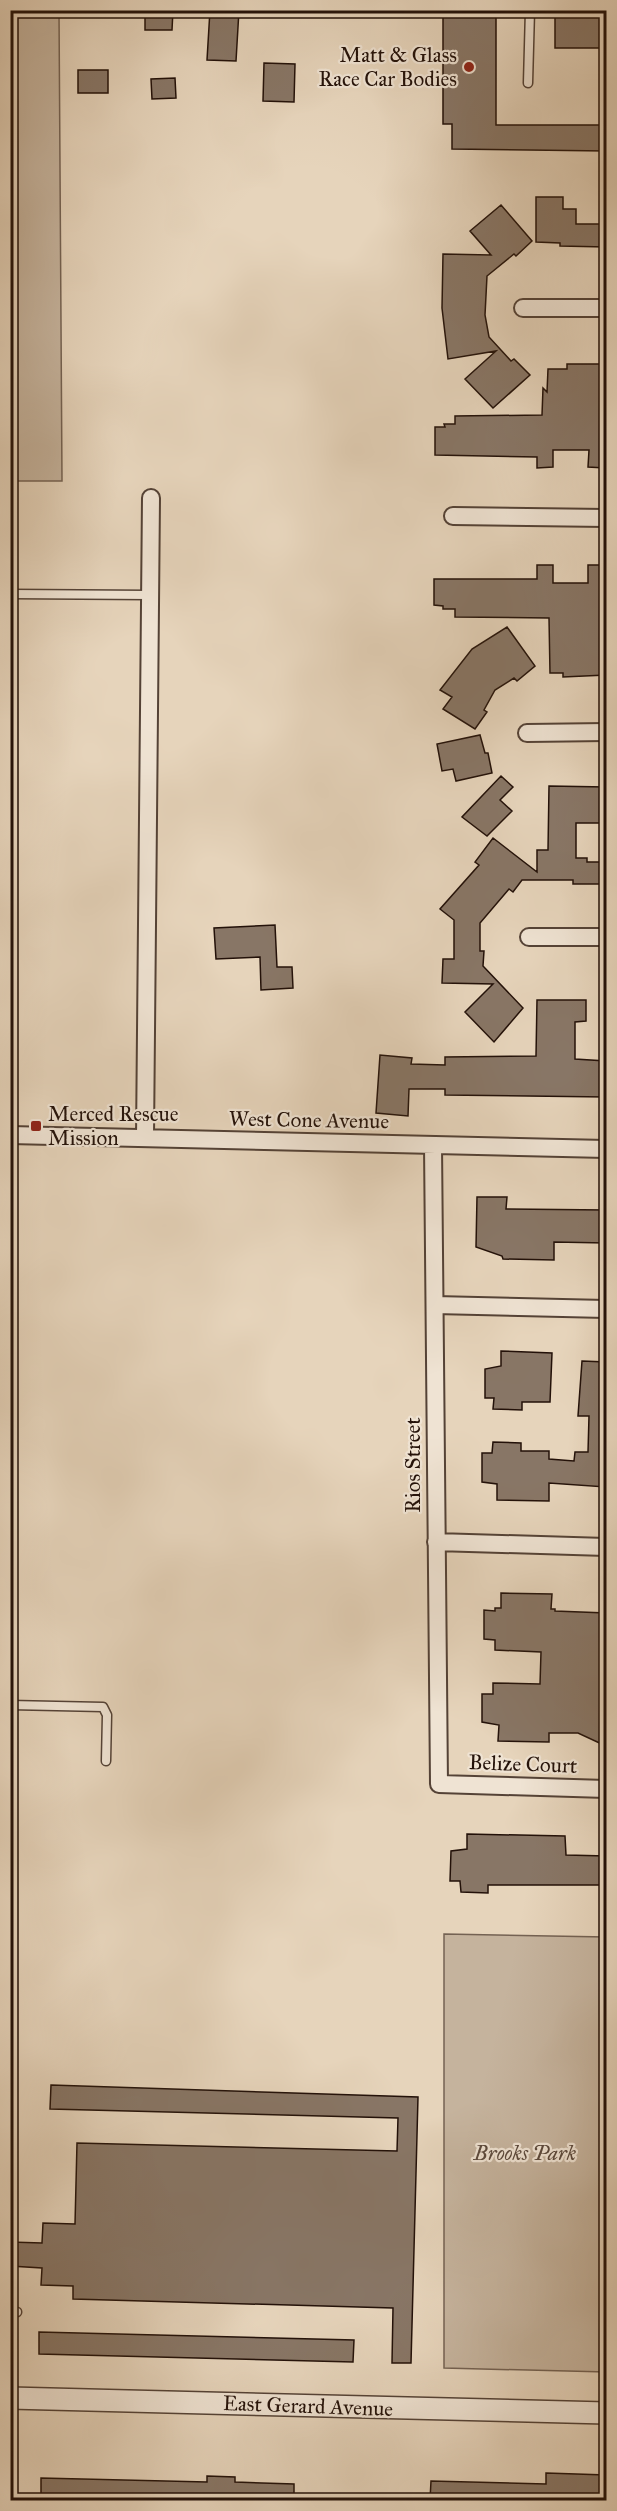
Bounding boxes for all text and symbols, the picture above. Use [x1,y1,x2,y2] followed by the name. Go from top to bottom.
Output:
[318,42,457,92] place label: Matt & Glass Race Car Bodies
[462,60,476,74] marker: Matt & Glass Race Car Bodies
[48,1101,179,1151] place label: Merced Rescue Mission
[229,1106,390,1134] street label: West Cone Avenue
[29,1119,43,1133] marker: Merced Rescue Mission
[400,1417,426,1513] street label: Rios Street
[468,1749,578,1779] street label: Belize Court
[473,2140,577,2166] park label: Brooks Park
[222,2390,394,2422] street label: East Gerard Avenue

